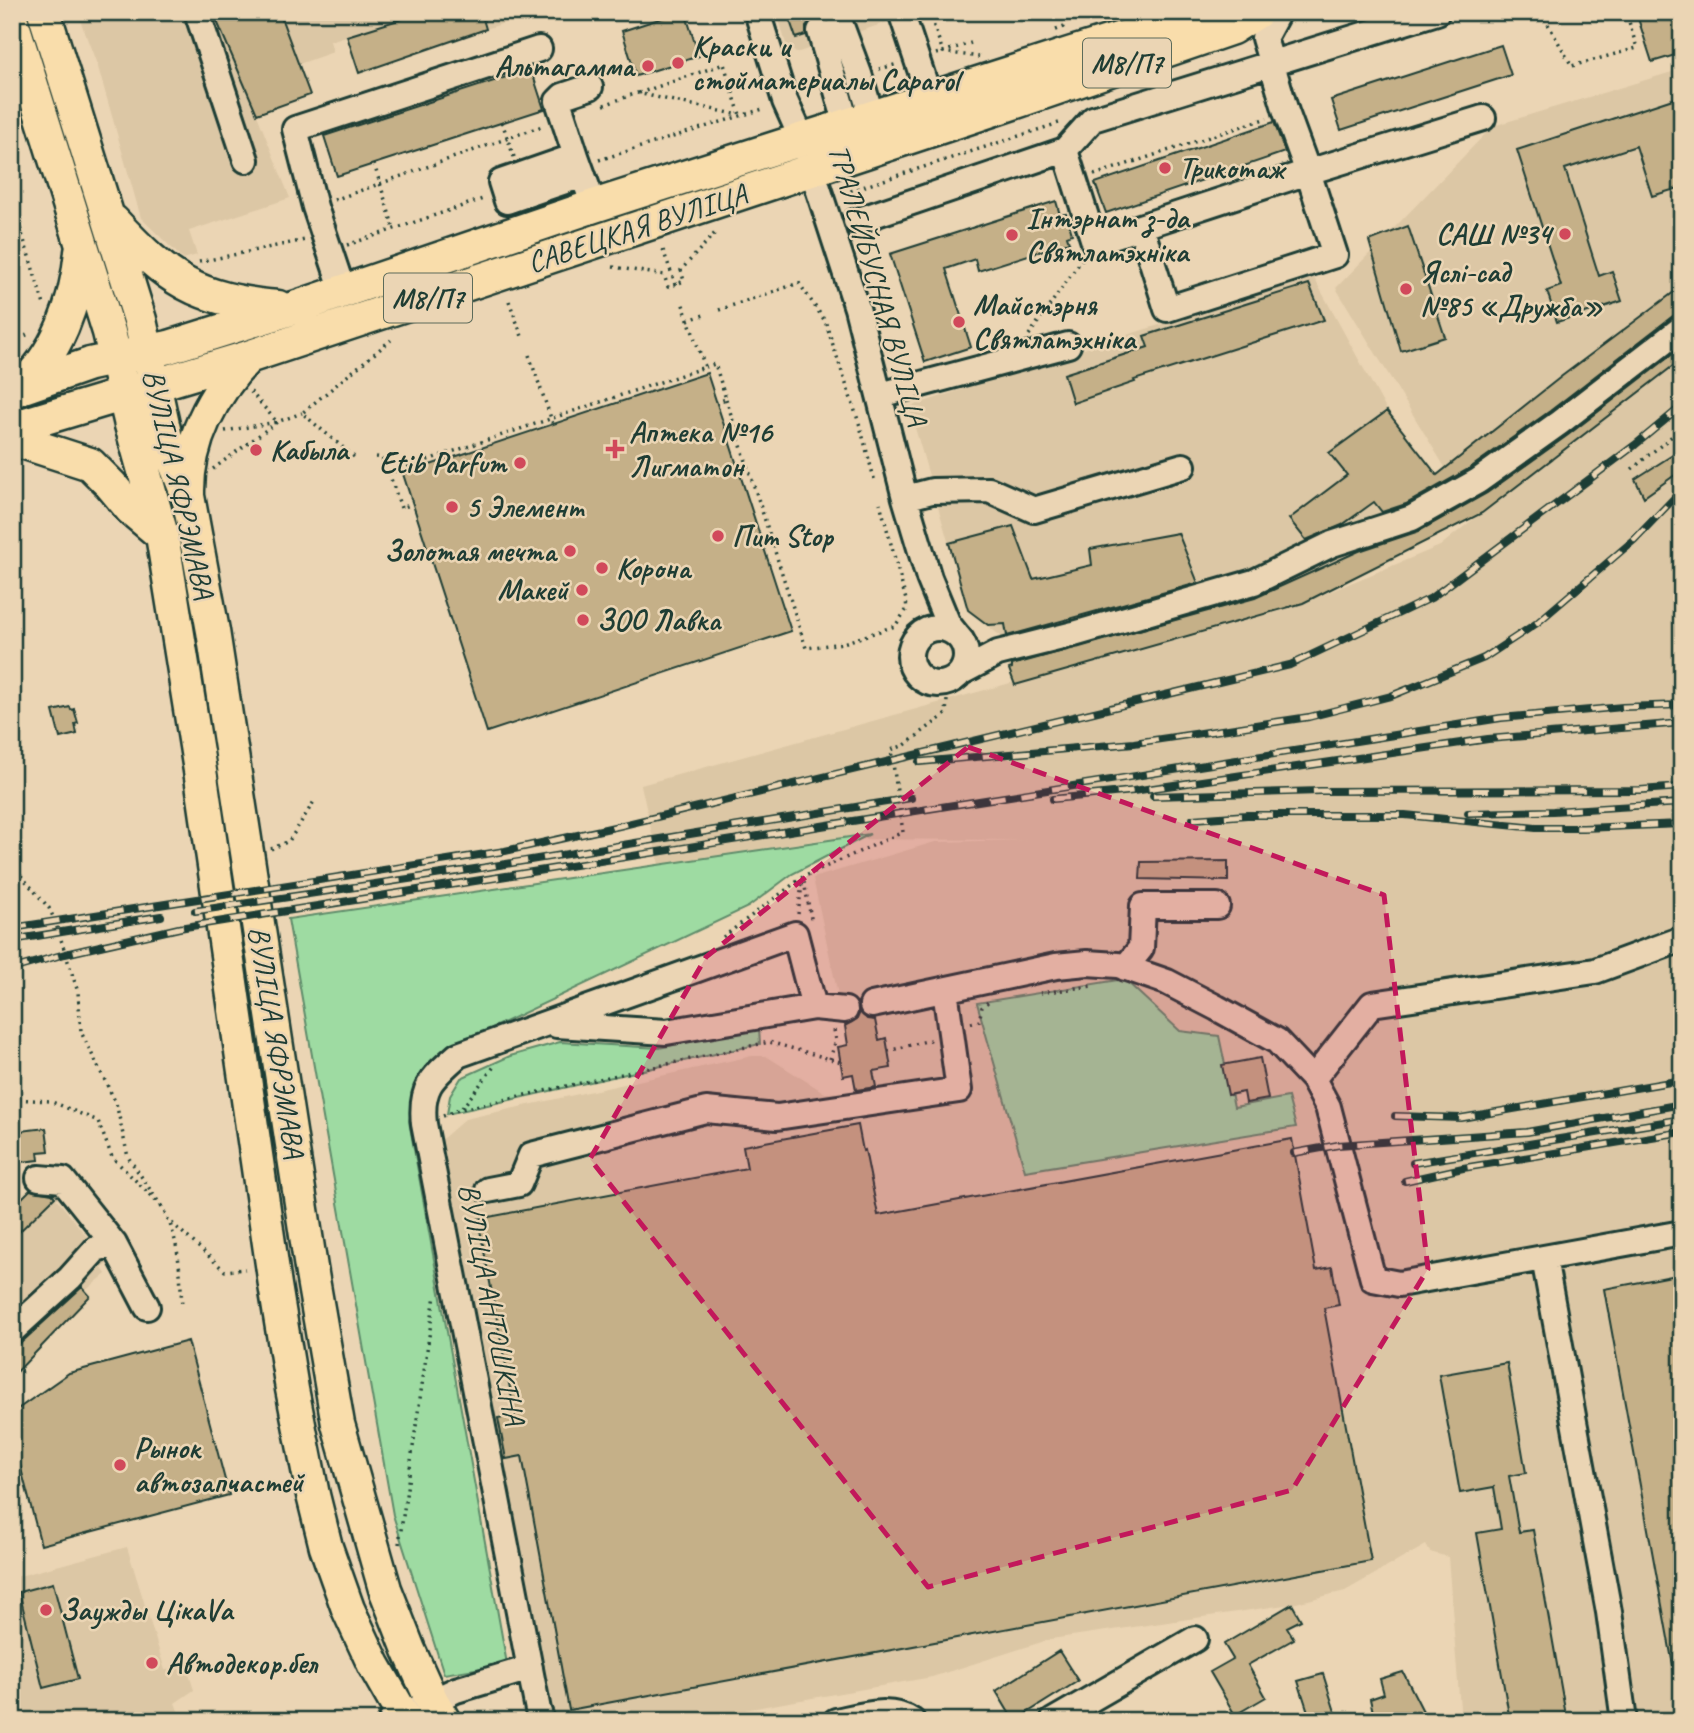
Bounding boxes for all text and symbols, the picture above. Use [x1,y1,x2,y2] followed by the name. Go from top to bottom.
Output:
[692,27,964,99] place label: Краски и стойматериалы Сaparol
[1083,38,1171,88] road number: М8/П7
[495,47,637,85] place label: Альтагамма
[670,55,686,71] marker: Краски и стойматериалы Сaparol
[640,58,656,74] marker: Альтагамма
[820,140,937,432] street label: ТРАЛЕЙБУСНАЯ ВУЛІЦА
[1179,149,1287,187] place label: Трикотаж
[1157,160,1173,176] marker: Трикотаж
[523,174,753,281] street label: САВЕЦКАЯ ВУЛІЦА
[1026,199,1191,271] place label: Інтэрнат з-да Святлатэхніка
[1436,215,1554,253] place label: САШ №34
[1557,226,1573,242] marker: САШ №34
[1004,227,1020,243] marker: Інтэрнат з-да Святлатэхніка
[1420,253,1603,325] place label: Яслі-сад №85 «Дружба»
[384,274,472,322] road number: М8/П7
[1398,281,1414,297] marker: Яслі-сад №85 «Дружба»
[973,286,1138,358] place label: Майстэрня Святлатэхніка
[951,314,967,330] marker: Майстэрня Святлатэхніка
[134,366,224,603] street label: ВУЛІЦА ЯФРЭМАВА
[629,413,774,485] place label: Аптека №16 Лигматон
[270,431,350,469] place label: Кабыла
[607,441,623,457] marker: Аптека №16 Лигматон
[248,442,264,458] marker: Кабыла
[379,444,508,482] place label: Etib Parfum
[512,455,528,471] marker: Etib Parfum
[466,488,586,526] place label: 5 Элемент
[444,499,460,515] marker: 5 Элемент
[732,517,835,555] place label: Пит Stop
[710,528,726,544] marker: Пит Stop
[384,532,559,570] place label: Золотая мечта
[562,543,578,559] marker: Золотая мечта
[616,549,693,587] place label: Корона
[594,560,610,576] marker: Корона
[497,571,570,609] place label: Макей
[574,582,590,598] marker: Макей
[597,601,722,639] place label: ЗОО Лавка
[575,612,591,628] marker: ЗОО Лавка
[240,924,314,1161] street label: ВУЛІЦА ЯФРЭМАВА
[450,1180,534,1430] street label: ВУЛІЦА АНТОШКІНА
[134,1429,305,1501] place label: Рынок автозапчастей
[112,1457,128,1473] marker: Рынок автозапчастей
[60,1591,235,1630] place label: Заужды ЦікаVа
[38,1602,54,1618] marker: Заужды ЦікаVа
[166,1644,319,1682] place label: Автодекор.бел
[144,1655,160,1671] marker: Автодекор.бел

